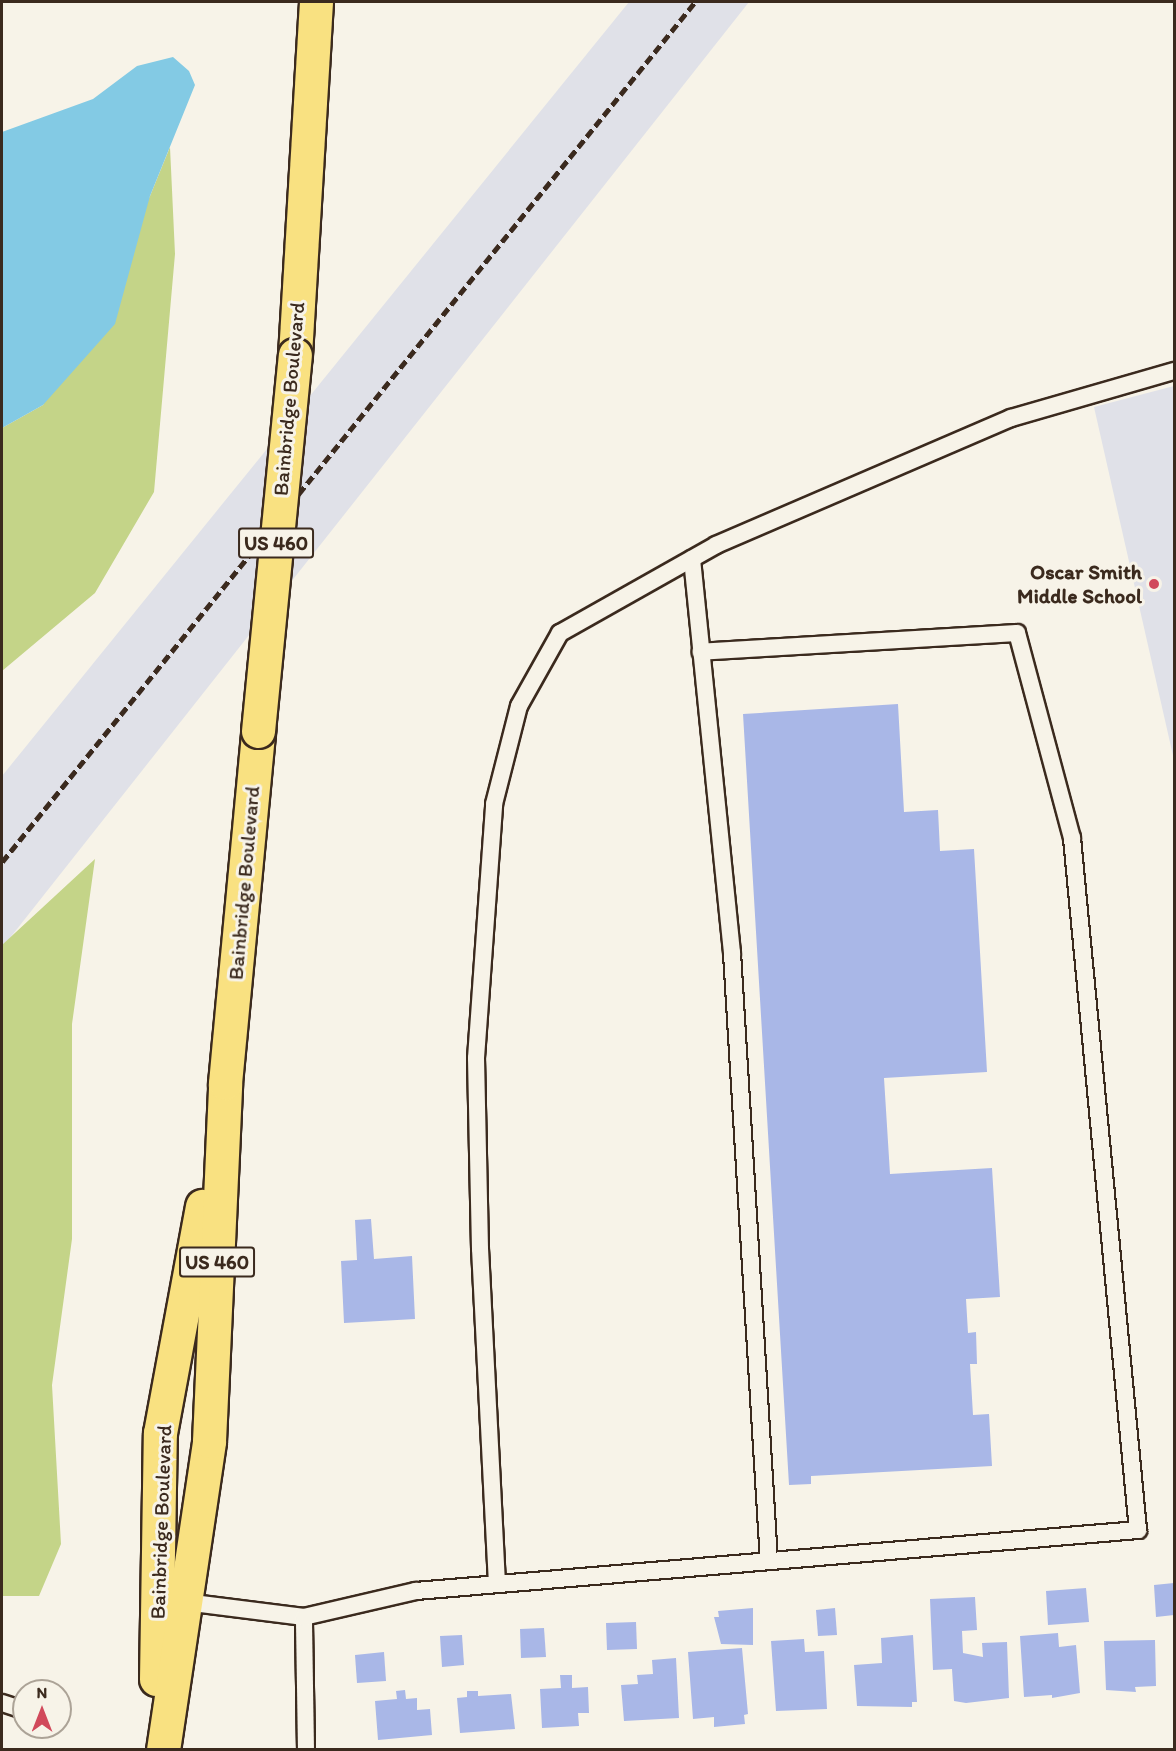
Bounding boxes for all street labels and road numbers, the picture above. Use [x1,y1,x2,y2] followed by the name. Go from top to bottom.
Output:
[268,300,310,498] street label: Bainbridge Boulevard
[237,526,315,560] road number: US 460
[223,784,265,982] street label: Bainbridge Boulevard
[178,1245,256,1279] road number: US 460
[145,1424,177,1620] street label: Bainbridge Boulevard

